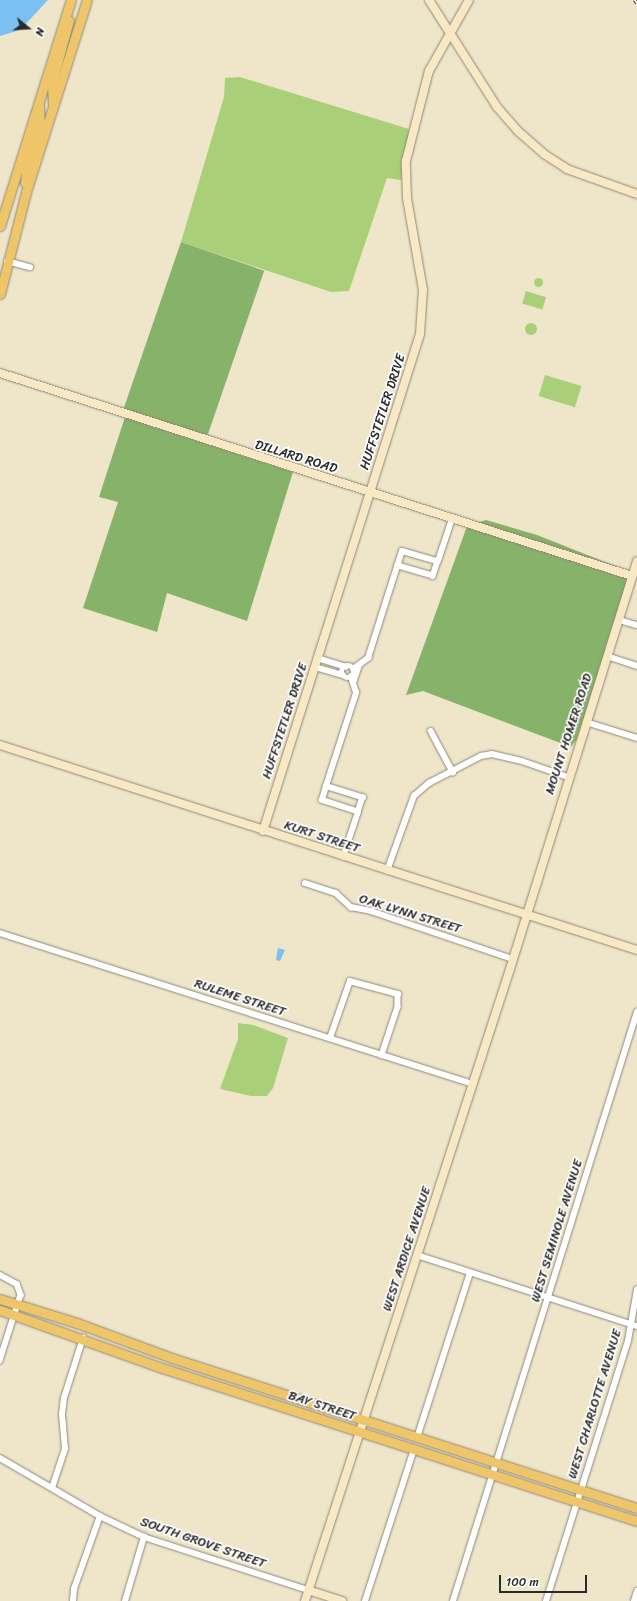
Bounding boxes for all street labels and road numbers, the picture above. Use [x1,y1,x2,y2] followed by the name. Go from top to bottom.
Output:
[357,352,409,472] street label: HUFFSTETLER DRIVE
[253,437,339,477] street label: DILLARD ROAD
[259,661,311,781] street label: HUFFSTETLER DRIVE
[542,672,596,796] street label: MOUNT HOMER ROAD
[282,817,362,857] street label: KURT STREET
[356,891,464,937] street label: OAK LYNN STREET
[192,976,288,1020] street label: RULEME STREET
[528,1158,586,1304] street label: WEST SEMINOLE AVENUE
[380,1185,434,1313] street label: WEST ARDICE AVENUE
[565,1327,625,1481] street label: WEST CHARLOTTE AVENUE
[285,1387,359,1425] street label: BAY STREET
[138,1514,268,1572] street label: SOUTH GROVE STREET

